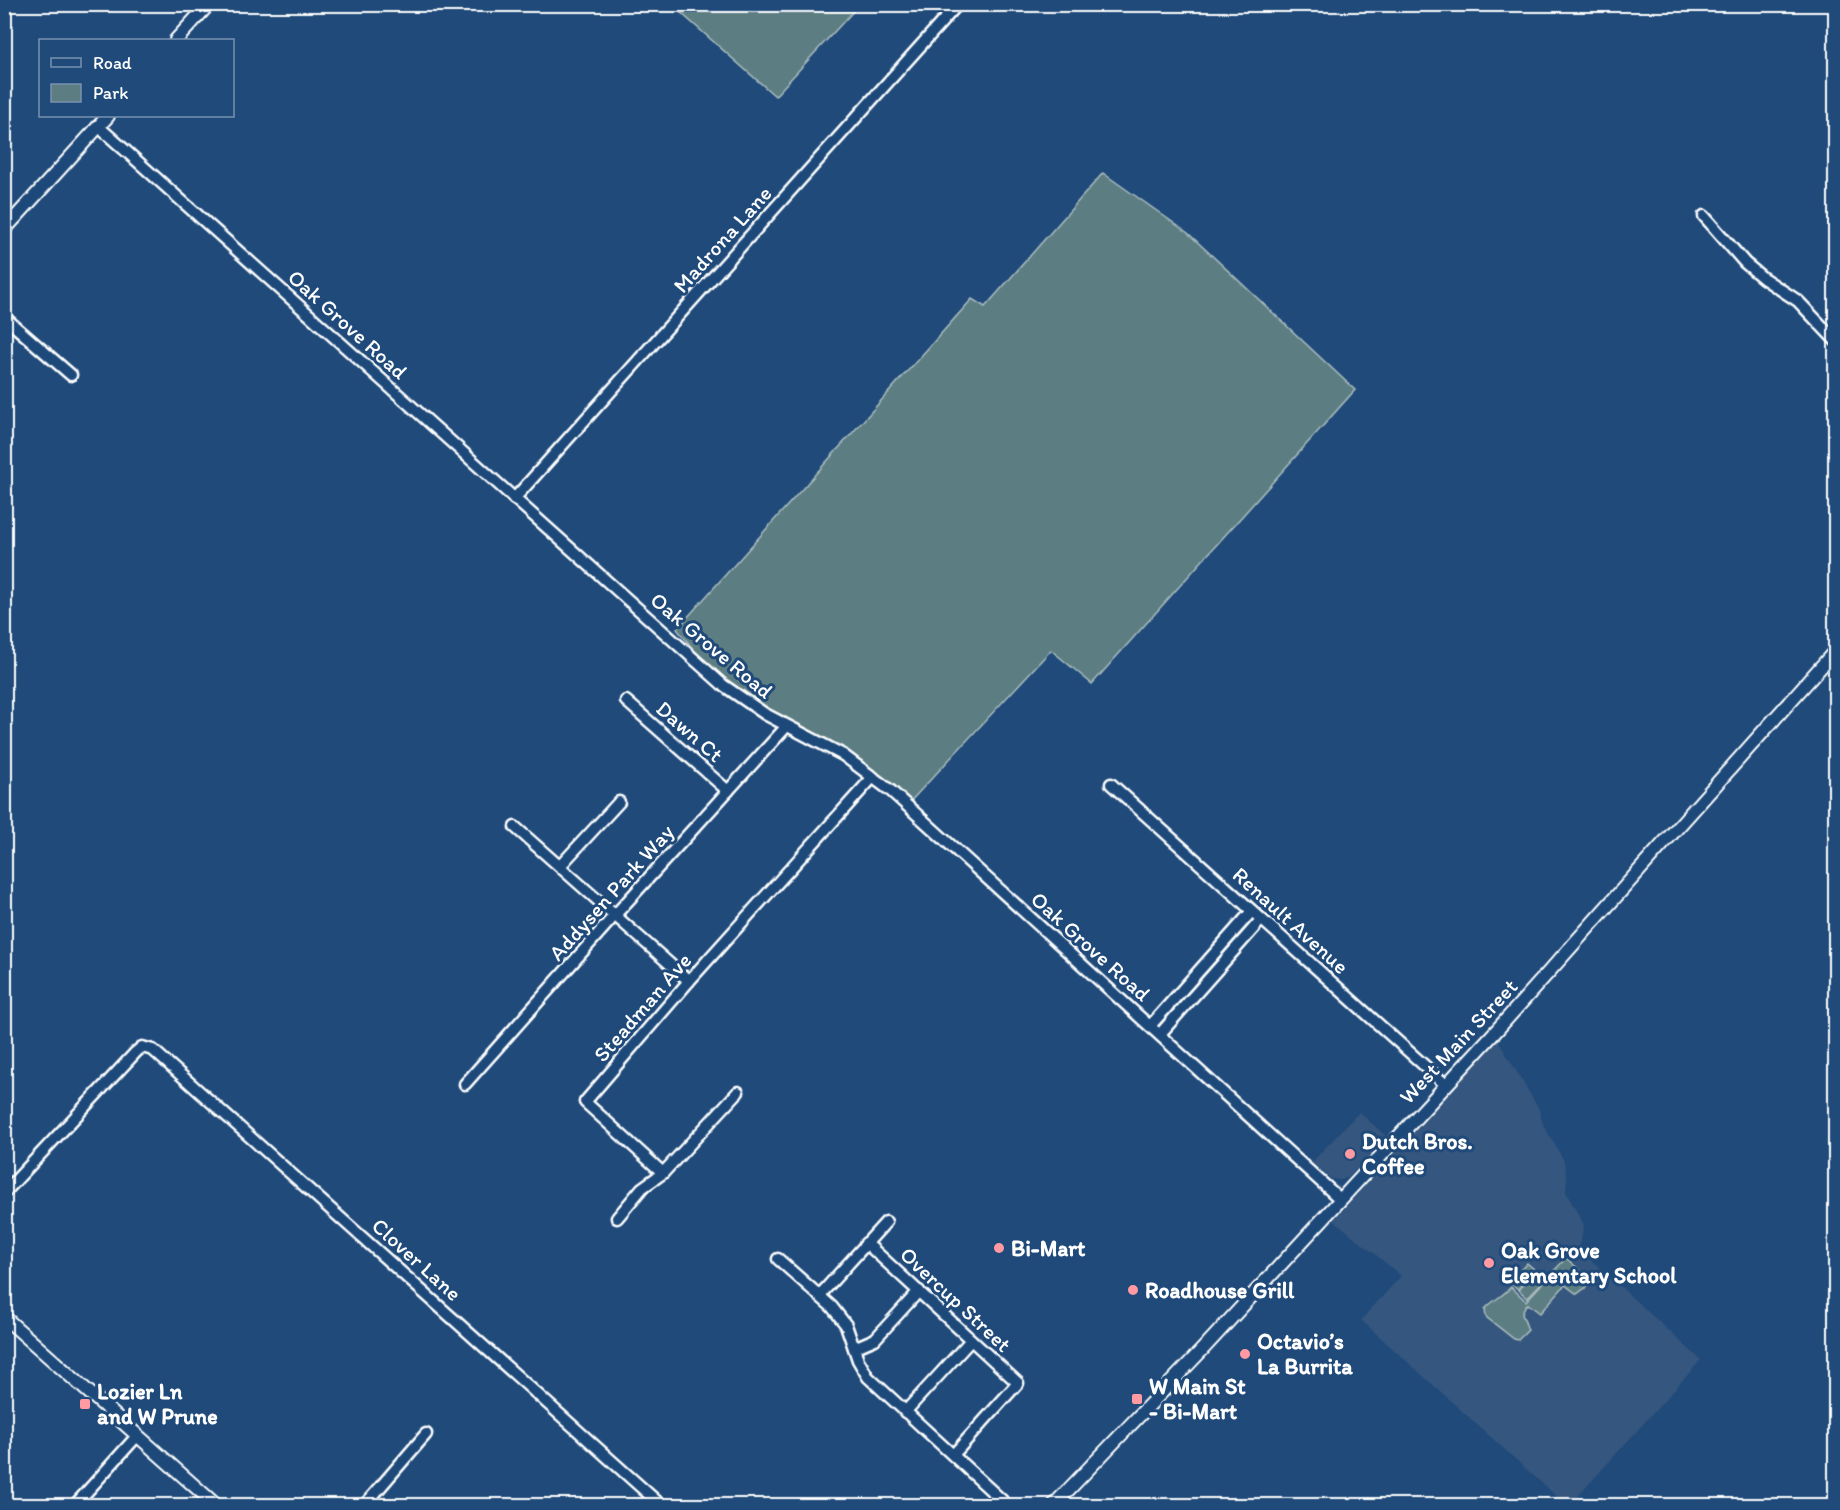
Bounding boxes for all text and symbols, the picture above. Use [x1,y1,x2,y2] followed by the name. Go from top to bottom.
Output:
[39,39,234,117] legend
[93,52,132,74] text: Road
[93,82,128,104] text: Park
[667,180,777,298] street label: Madrona Lane
[282,264,413,385] street label: Oak Grove Road
[645,586,779,705] street label: Oak Grove Road
[651,695,729,768] street label: Dawn Ct
[543,818,680,966] street label: Addysen Park Way
[1227,861,1354,980] street label: Renault Avenue
[1025,886,1156,1007] street label: Oak Grove Road
[588,947,697,1067] street label: Steadman Ave
[1394,973,1523,1110] street label: West Main Street
[1362,1128,1473,1180] place label: Dutch Bros. Coffee
[1343,1147,1357,1161] marker: Dutch Bros. Coffee
[366,1212,467,1307] street label: Clover Lane
[1011,1235,1086,1262] place label: Bi-Mart
[1501,1237,1677,1289] place label: Oak Grove Elementary School
[894,1241,1017,1358] street label: Overcup Street
[992,1241,1006,1255] marker: Bi-Mart
[1482,1256,1496,1270] marker: Oak Grove Elementary School
[1145,1277,1295,1304] place label: Roadhouse Grill
[1126,1283,1140,1297] marker: Roadhouse Grill
[1257,1328,1353,1380] place label: Octavio’s La Burrita
[1238,1347,1252,1361] marker: Octavio’s La Burrita
[1149,1373,1246,1425] place label: W Main St - Bi-Mart
[97,1378,218,1430] place label: Lozier Ln and W Prune
[1130,1392,1144,1406] marker: W Main St - Bi-Mart
[78,1397,92,1411] marker: Lozier Ln and W Prune

